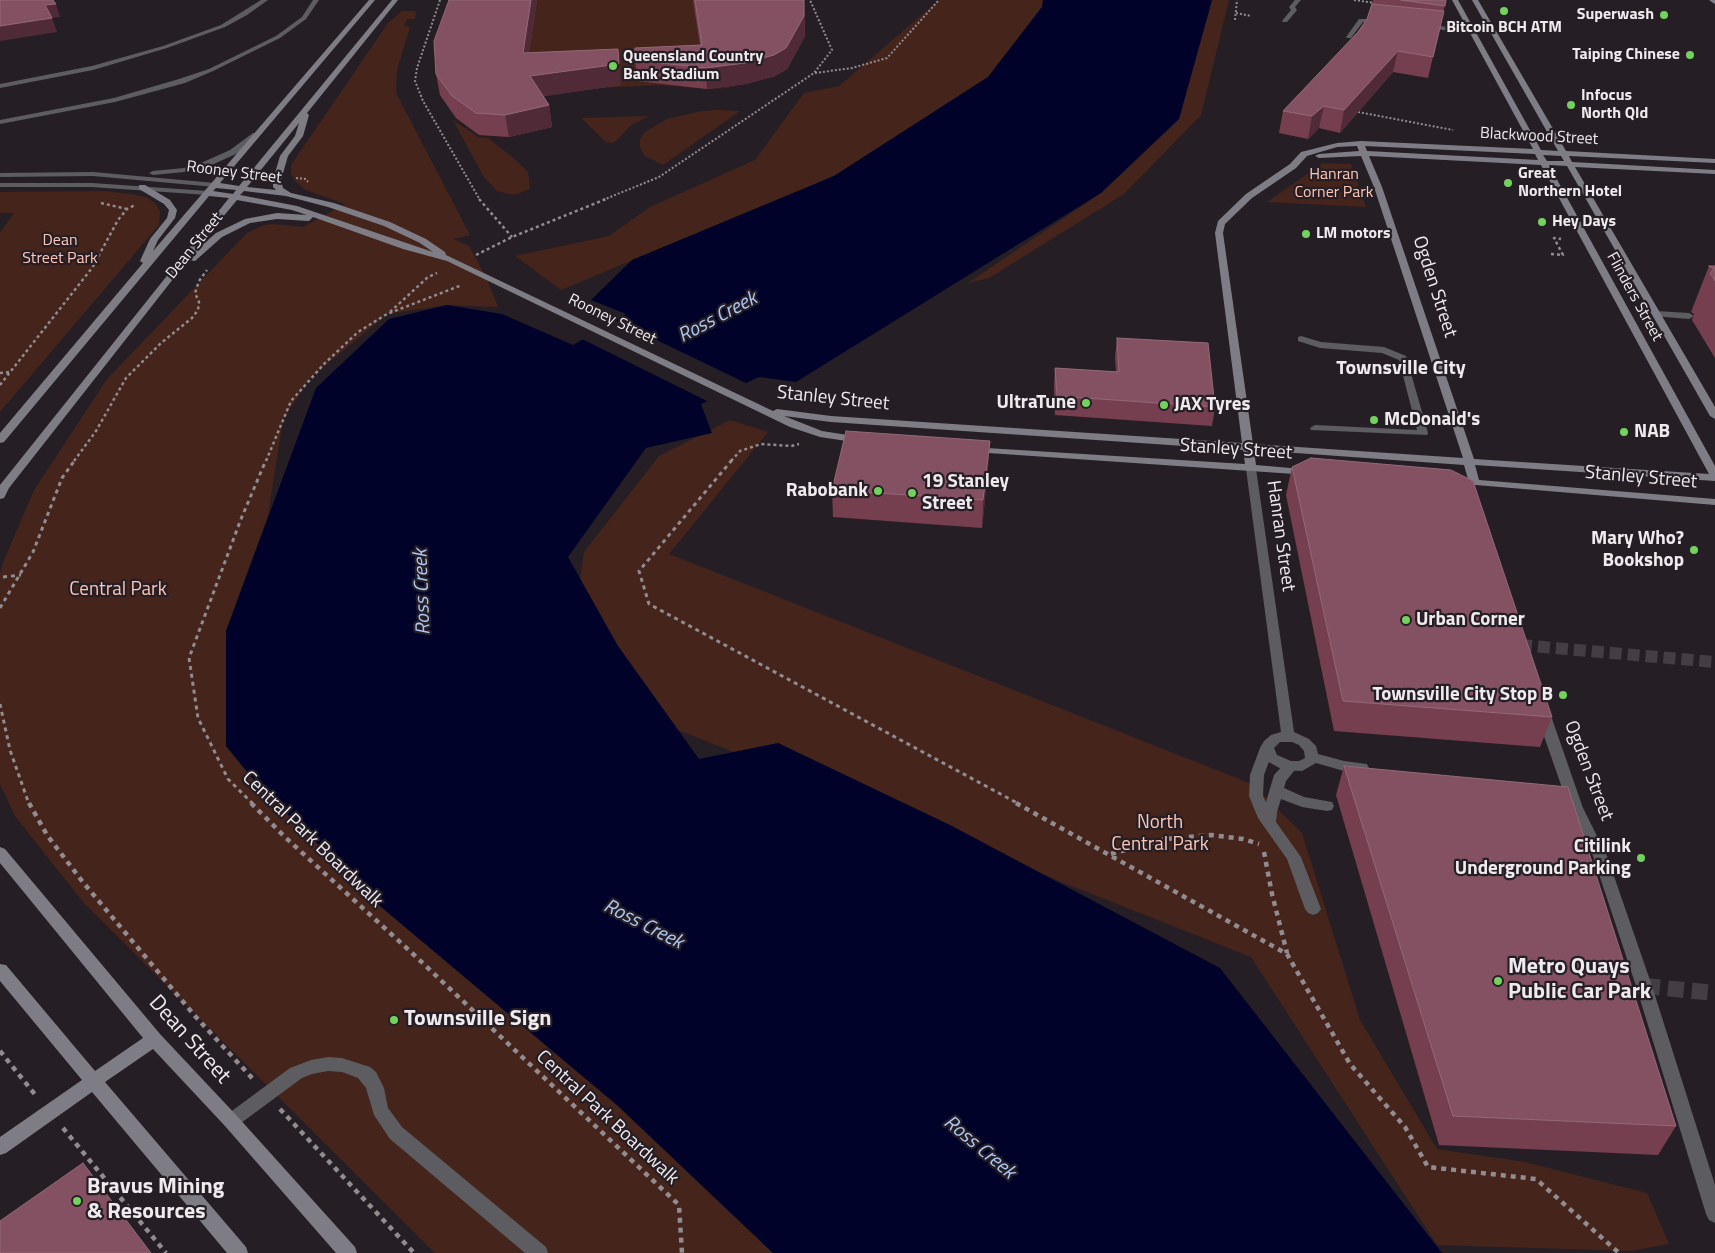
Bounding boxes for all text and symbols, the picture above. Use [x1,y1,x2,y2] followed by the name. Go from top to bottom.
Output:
[1498,5,1510,17] marker: Bitcoin BCH ATM
[1577,5,1654,25] place label: Superwash
[1658,9,1670,21] marker: Superwash
[1446,18,1562,38] place label: Bitcoin BCH ATM
[1572,45,1680,65] place label: Taiping Chinese
[623,47,763,85] place label: Queensland Country Bank Stadium
[1684,49,1696,61] marker: Taiping Chinese
[607,60,619,72] marker: Queensland Country Bank Stadium
[1581,86,1648,124] place label: Infocus North Qld
[1565,99,1577,111] marker: Infocus North Qld
[1479,124,1599,150] street label: Blackwood Street
[185,158,283,188] street label: Rooney Street
[1518,164,1622,202] place label: Great Northern Hotel
[1295,165,1373,203] park label: Hanran Corner Park
[1502,177,1514,189] marker: Great Northern Hotel
[162,209,228,283] street label: Dean Street
[1552,212,1616,232] place label: Hey Days
[1536,216,1548,228] marker: Hey Days
[1316,224,1391,244] place label: LM motors
[1300,228,1312,240] marker: LM motors
[22,231,98,269] park label: Dean Street Park
[1407,233,1461,341] street label: Ogden Street
[1602,249,1666,345] street label: Flinders Street
[674,287,762,349] water label: Ross Creek
[565,290,659,350] street label: Rooney Street
[1336,357,1466,381] district label: Townsville City
[776,382,890,416] street label: Stanley Street
[996,392,1076,414] place label: UltraTune
[1174,394,1250,416] place label: JAX Tyres
[1080,397,1092,409] marker: UltraTune
[1158,399,1170,411] marker: JAX Tyres
[1384,409,1480,431] place label: McDonald's
[1368,414,1380,426] marker: McDonald's
[1634,421,1670,443] place label: NAB
[1618,426,1630,438] marker: NAB
[1179,435,1293,465] street label: Stanley Street
[1584,462,1698,494] street label: Stanley Street
[922,471,1009,515] place label: 19 Stanley Street
[1261,479,1299,593] street label: Hanran Street
[786,480,868,502] place label: Rabobank
[872,485,884,497] marker: Rabobank
[906,487,918,499] marker: 19 Stanley Street
[1591,528,1684,572] place label: Mary Who? Bookshop
[1688,544,1700,556] marker: Mary Who? Bookshop
[410,549,436,635] water label: Ross Creek
[69,579,167,601] park label: Central Park
[1416,609,1525,631] place label: Urban Corner
[1400,614,1412,626] marker: Urban Corner
[1373,684,1553,706] place label: Townsville City Stop B
[1557,689,1569,701] marker: Townsville City Stop B
[1558,718,1618,824] street label: Ogden Street
[237,767,387,913] street label: Central Park Boardwalk
[1111,812,1209,856] park label: North Central Park
[1455,836,1631,880] place label: Citilink Underground Parking
[1635,852,1647,864] marker: Citilink Underground Parking
[599,895,687,955] water label: Ross Creek
[1508,955,1651,1006] place label: Metro Quays Public Car Park
[1492,975,1504,987] marker: Metro Quays Public Car Park
[142,990,236,1090] street label: Dean Street
[404,1007,551,1033] place label: Townsville Sign
[388,1014,400,1026] marker: Townsville Sign
[531,1046,683,1190] street label: Central Park Boardwalk
[938,1111,1020,1185] water label: Ross Creek
[87,1175,224,1226] place label: Bravus Mining & Resources
[71,1195,83,1207] marker: Bravus Mining & Resources

